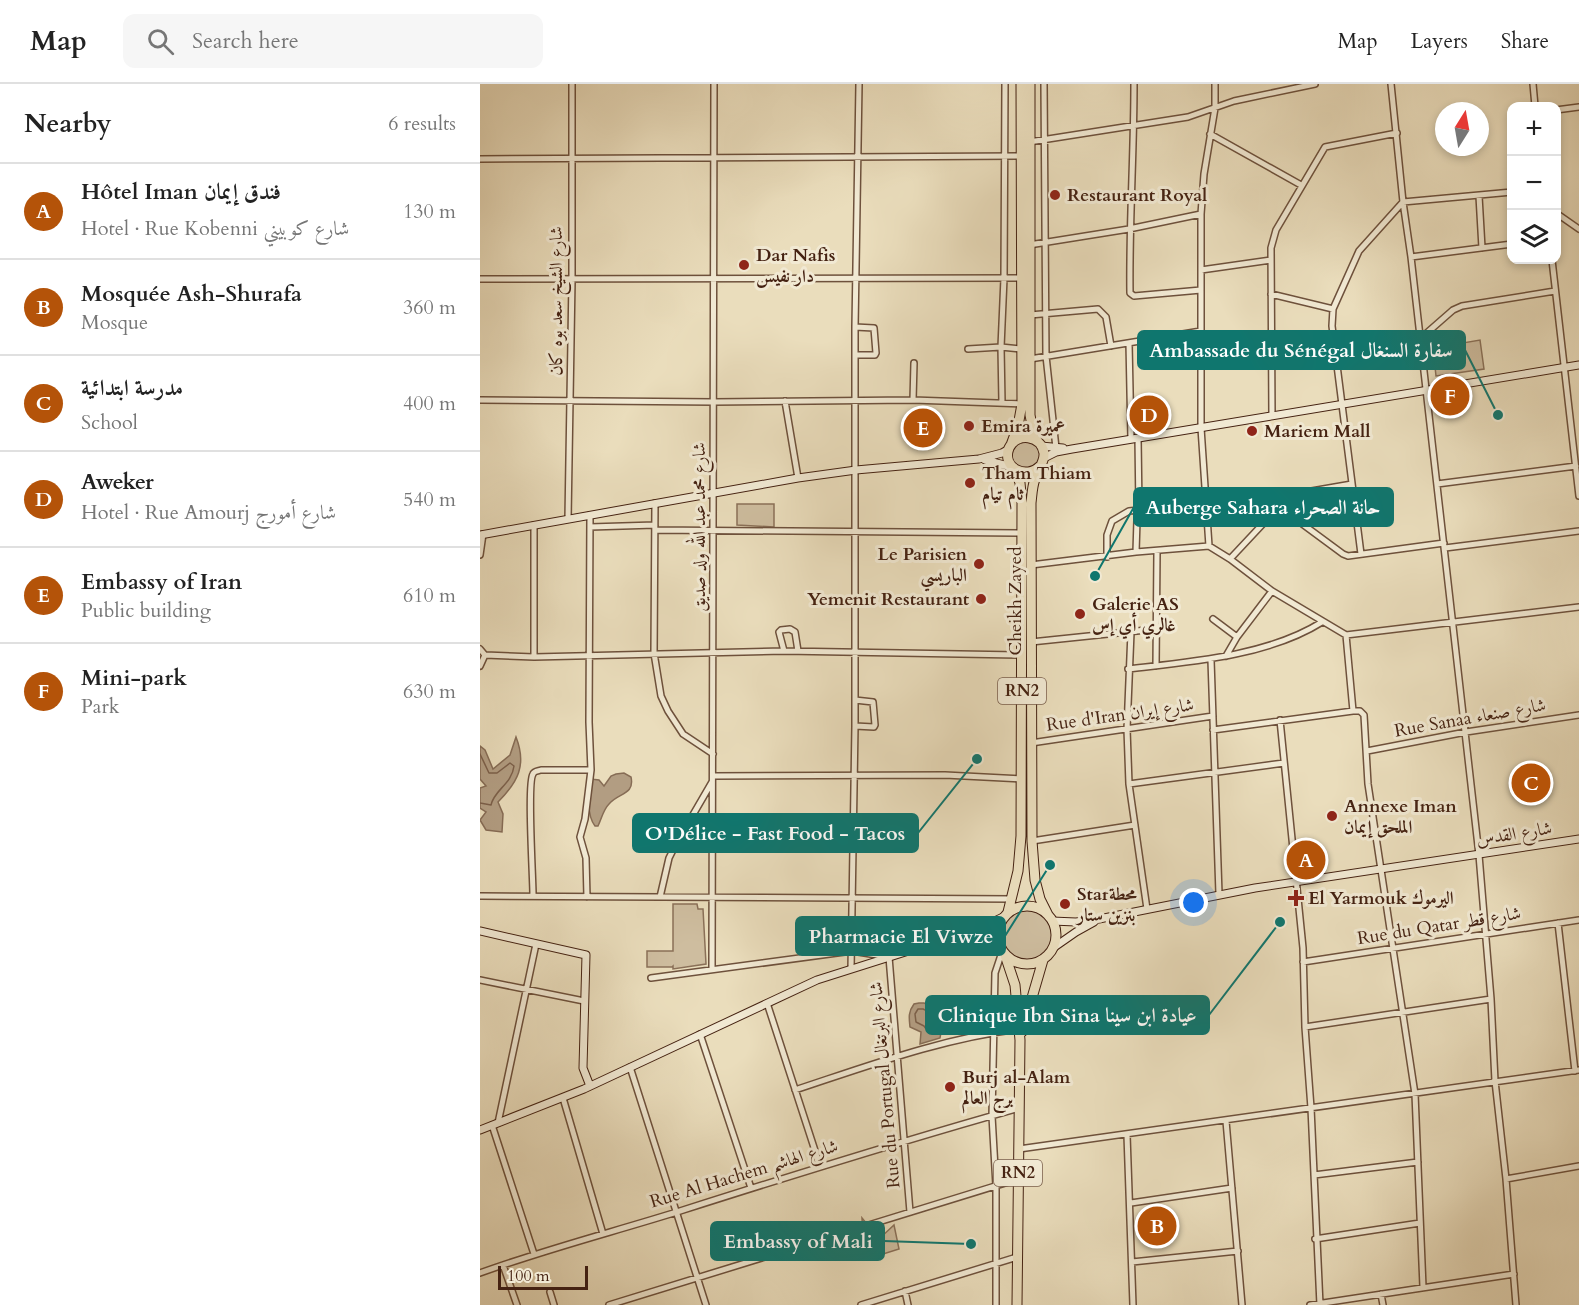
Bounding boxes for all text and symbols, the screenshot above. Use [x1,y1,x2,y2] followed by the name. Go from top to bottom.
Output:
[123,14,543,68] search box
[30,22,87,60] text: Map
[144,25,177,58] icon: search
[192,26,299,56] text: Search here
[1338,27,1378,56] text: Map
[1411,27,1468,56] text: Layers
[1501,27,1549,56] text: Share
[1435,102,1489,156] north arrow
[1507,102,1561,264] map controls
[1507,102,1561,156] button: +
[24,106,112,141] text: Nearby
[388,110,456,137] text: 6 results
[1507,156,1561,210] button: −
[81,177,281,207] text: Hôtel Iman فندق إيمان
[1067,183,1207,208] place label: Restaurant Royal
[1048,188,1062,202] marker: Restaurant Royal
[36,198,51,225] text: A
[403,198,456,225] text: 130 m
[1507,210,1561,264] button: layers
[81,215,349,242] text: Hotel · Rue Kobenni شارع كوبيني
[544,226,572,376] street label: شارع الشيخ سعد بوه كان
[756,243,836,289] place label: Dar Nafis دار نفيس
[737,258,751,272] marker: Dar Nafis دار نفيس
[81,279,302,309] text: Mosquée Ash-Shurafa
[36,294,51,321] text: B
[403,294,456,321] text: 360 m
[81,309,148,336] text: Mosque
[1138,331,1465,369] callout: Ambassade du Sénégal سفارة السنغال
[1149,337,1453,364] text: Ambassade du Sénégal سفارة السنغال
[81,373,183,403] text: مدرسة ابتدائية
[1430,374,1470,418] pin: F
[36,390,51,417] text: C
[403,390,456,417] text: 400 m
[1130,392,1168,438] pin: D
[904,406,942,450] pin: E
[81,409,138,436] text: School
[981,414,1065,439] place label: Emira عميرة
[962,419,976,433] marker: Emira عميرة
[1264,419,1371,444] place label: Mariem Mall
[1245,424,1259,438] marker: Mariem Mall
[685,442,714,612] street label: شارع محمد عبد الله ولد صديق
[982,461,1092,510] place label: Tham Thiam ثام تيام
[81,467,154,497] text: Aweker
[963,476,977,490] marker: Tham Thiam ثام تيام
[35,486,52,513] text: D
[403,486,456,513] text: 540 m
[1134,488,1393,526] callout: Auberge Sahara حانة الصحراء
[1146,494,1380,521] text: Auberge Sahara حانة الصحراء
[81,499,336,526] text: Hotel · Rue Amourj شارع أمورج
[877,542,967,592] place label: Le Parisien الباريسي
[1003,546,1028,656] street label: Cheikh Zayed
[972,557,986,571] marker: Le Parisien الباريسي
[81,567,242,597] text: Embassy of Iran
[37,582,50,609] text: E
[403,582,456,609] text: 610 m
[807,587,970,612] place label: Yemenit Restaurant
[974,592,988,606] marker: Yemenit Restaurant
[1092,592,1179,640] place label: Galerie AS غالري أي إس
[81,597,211,624] text: Public building
[1073,607,1087,621] marker: Galerie AS غالري أي إس
[81,663,187,693] text: Mini-park
[38,678,49,705] text: F
[403,678,456,705] text: 630 m
[998,678,1046,704] road number: RN2
[1045,692,1196,740] street label: Rue d'Iran شارع إيران
[1392,692,1548,746] street label: Rue Sanaa شارع صنعاء
[81,693,119,720] text: Park
[1512,760,1550,806] pin: C
[1344,794,1457,840] place label: Annexe Iman الملحق إيمان
[1325,809,1339,823] marker: Annexe Iman الملحق إيمان
[633,814,918,852] callout: O'Délice - Fast Food - Tacos
[1474,816,1554,854] street label: شارع القدس
[645,820,905,847] text: O'Délice - Fast Food - Tacos
[1286,838,1326,882] pin: A
[1075,882,1138,928] place label: Starمحطة بنزين ستار
[1308,886,1454,911] place label: El Yarmouk اليرموك
[1179,888,1208,917] your location
[1289,891,1303,905] marker: El Yarmouk اليرموك
[1058,897,1072,911] marker: Starمحطة بنزين ستار
[1355,901,1523,953] street label: Rue du Qatar شارع قطر
[796,917,1005,955] callout: Pharmacie El Viwze
[809,923,993,950] text: Pharmacie El Viwze
[864,980,908,1189] street label: Rue du Portugal شارع البرتغال
[926,996,1209,1034] callout: Clinique Ibn Sina عيادة ابن سينا
[937,1002,1197,1029] text: Clinique Ibn Sina عيادة ابن سينا
[962,1065,1071,1114] place label: Burj al-Alam برج العالم
[943,1080,957,1094] marker: Burj al-Alam برج العالم
[647,1133,843,1219] street label: Rue Al Hachem شارع الهاشم
[994,1160,1042,1186] road number: RN2
[1138,1204,1176,1248] pin: B
[711,1222,884,1260] callout: Embassy of Mali
[723,1228,873,1255] text: Embassy of Mali
[498,1263,588,1290] scale bar
[507,1265,549,1287] text: 100 m

